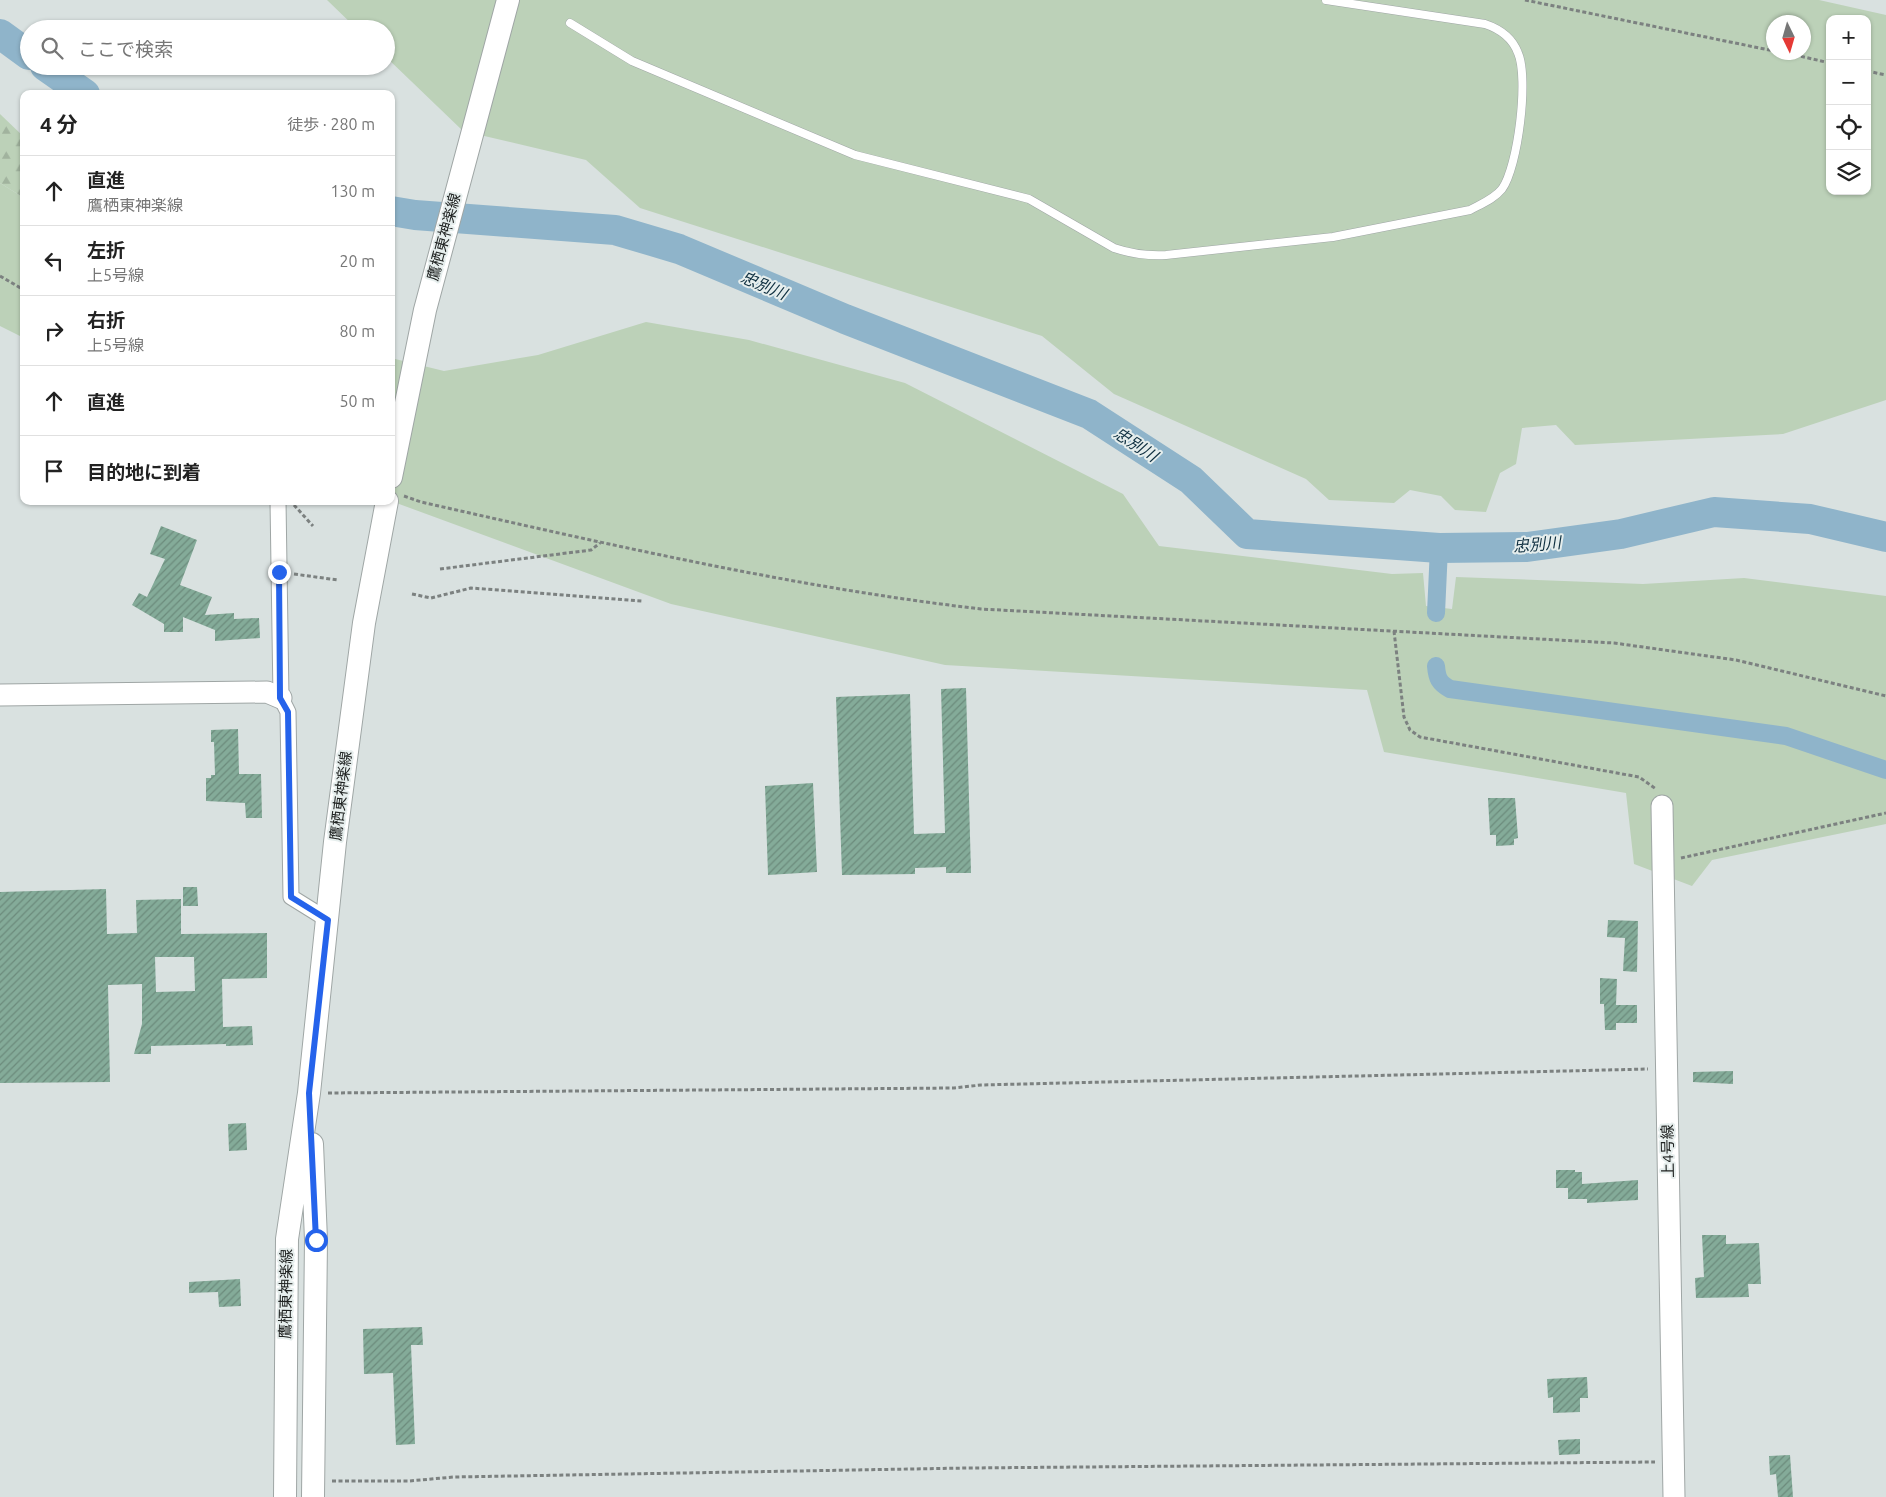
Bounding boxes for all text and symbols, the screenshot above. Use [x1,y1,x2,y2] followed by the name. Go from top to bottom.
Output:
[1766,15,1811,60] north arrow
[1826,15,1871,195] map controls
[1826,15,1871,60] button: +
[20,20,395,75] search box
[38,34,66,62] icon: search
[78,38,173,60] text: ここで検索
[1826,60,1871,105] button: −
[1826,105,1871,150] button: locate
[40,112,78,136] text: 4 分
[287,115,375,133] text: 徒歩 · 280 m
[1826,150,1871,195] button: layers
[87,169,125,191] text: 直進
[40,177,68,205] icon: ahead
[330,182,375,200] text: 130 m
[424,191,463,283] street label: 鷹栖東神楽線
[87,196,183,214] text: 鷹栖東神楽線
[87,239,125,261] text: 左折
[40,247,68,275] icon: left
[339,252,375,270] text: 20 m
[87,266,144,284] text: 上5号線
[738,267,791,303] water label: 忠別川
[87,309,125,331] text: 右折
[40,317,68,345] icon: right
[339,322,375,340] text: 80 m
[87,336,144,354] text: 上5号線
[40,387,68,415] icon: ahead
[87,391,125,413] text: 直進
[339,392,375,410] text: 50 m
[1111,423,1163,466] water label: 忠別川
[40,457,68,485] icon: arrive
[87,461,201,483] text: 目的地に到着
[1512,533,1564,555] water label: 忠別川
[268,561,291,584] route end
[327,750,354,842] street label: 鷹栖東神楽線
[1659,1124,1676,1178] street label: 上4号線
[305,1229,328,1252] route start
[276,1249,295,1339] street label: 鷹栖東神楽線

